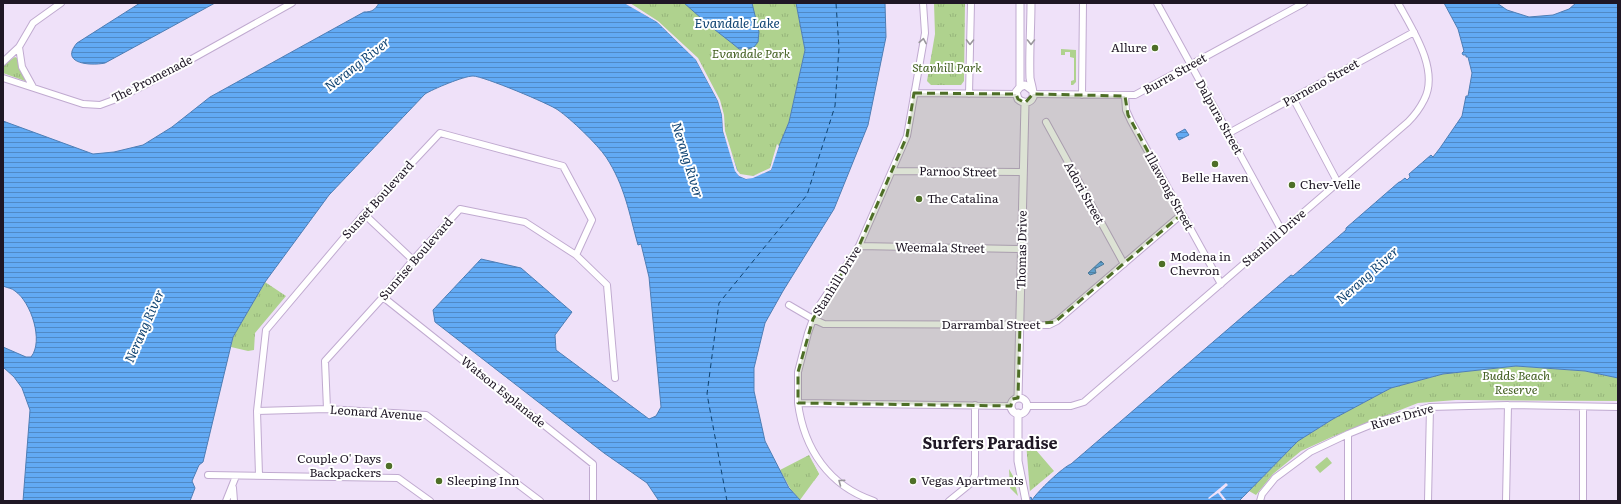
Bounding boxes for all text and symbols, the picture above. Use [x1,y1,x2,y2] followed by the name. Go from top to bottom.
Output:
[694,13,780,32] water label: Evandale Lake
[320,32,393,95] water label: Nerang River
[918,38,927,44] one-way arrow
[1111,38,1147,56] place label: Allure
[966,39,974,45] one-way arrow
[1027,39,1035,45] one-way arrow
[1150,43,1160,53] marker: Allure
[712,44,791,62] park label: Evandale Park
[1139,48,1210,98] street label: Burra Street
[108,50,195,106] street label: The Promenade
[1279,54,1362,111] street label: Parneno Street
[912,58,982,76] park label: Stanhill Park
[1192,76,1248,157] street label: Dalpura Street
[668,120,709,200] water label: Nerang River
[1141,148,1199,233] street label: Illawong Street
[337,156,418,242] street label: Sunset Boulevard
[1060,158,1110,227] street label: Adori Street
[1210,159,1220,169] marker: Belle Haven
[919,161,997,181] street label: Parnoo Street
[1181,168,1249,186] place label: Belle Haven
[1300,175,1361,193] place label: Chev-Velle
[1287,180,1297,190] marker: Chev-Velle
[927,189,999,207] place label: The Catalina
[914,194,924,204] marker: The Catalina
[1237,204,1309,270] street label: Stanhill Drive
[1011,210,1031,290] street label: Thomas Drive
[374,212,457,304] street label: Sunrise Boulevard
[895,237,985,257] street label: Weemala Street
[1331,241,1402,308] water label: Nerang River
[807,242,865,319] street label: Stanhill Drive
[1170,247,1231,279] place label: Modena in Chevron
[1157,259,1167,269] marker: Modena in Chevron
[119,286,168,365] water label: Nerang River
[941,315,1041,333] street label: Darrambal Street
[457,351,550,431] street label: Watson Esplanade
[1482,366,1550,398] park label: Budds Beach Reserve
[1368,398,1435,434] street label: River Drive
[329,400,423,424] street label: Leonard Avenue
[922,430,1058,454] district label: Surfers Paradise
[297,449,382,481] place label: Couple O' Days Backpackers
[384,461,394,471] marker: Couple O' Days Backpackers
[447,471,520,489] place label: Sleeping Inn
[921,471,1024,489] place label: Vegas Apartments
[434,476,444,486] marker: Sleeping Inn
[908,476,918,486] marker: Vegas Apartments
[838,480,845,487] one-way arrow

